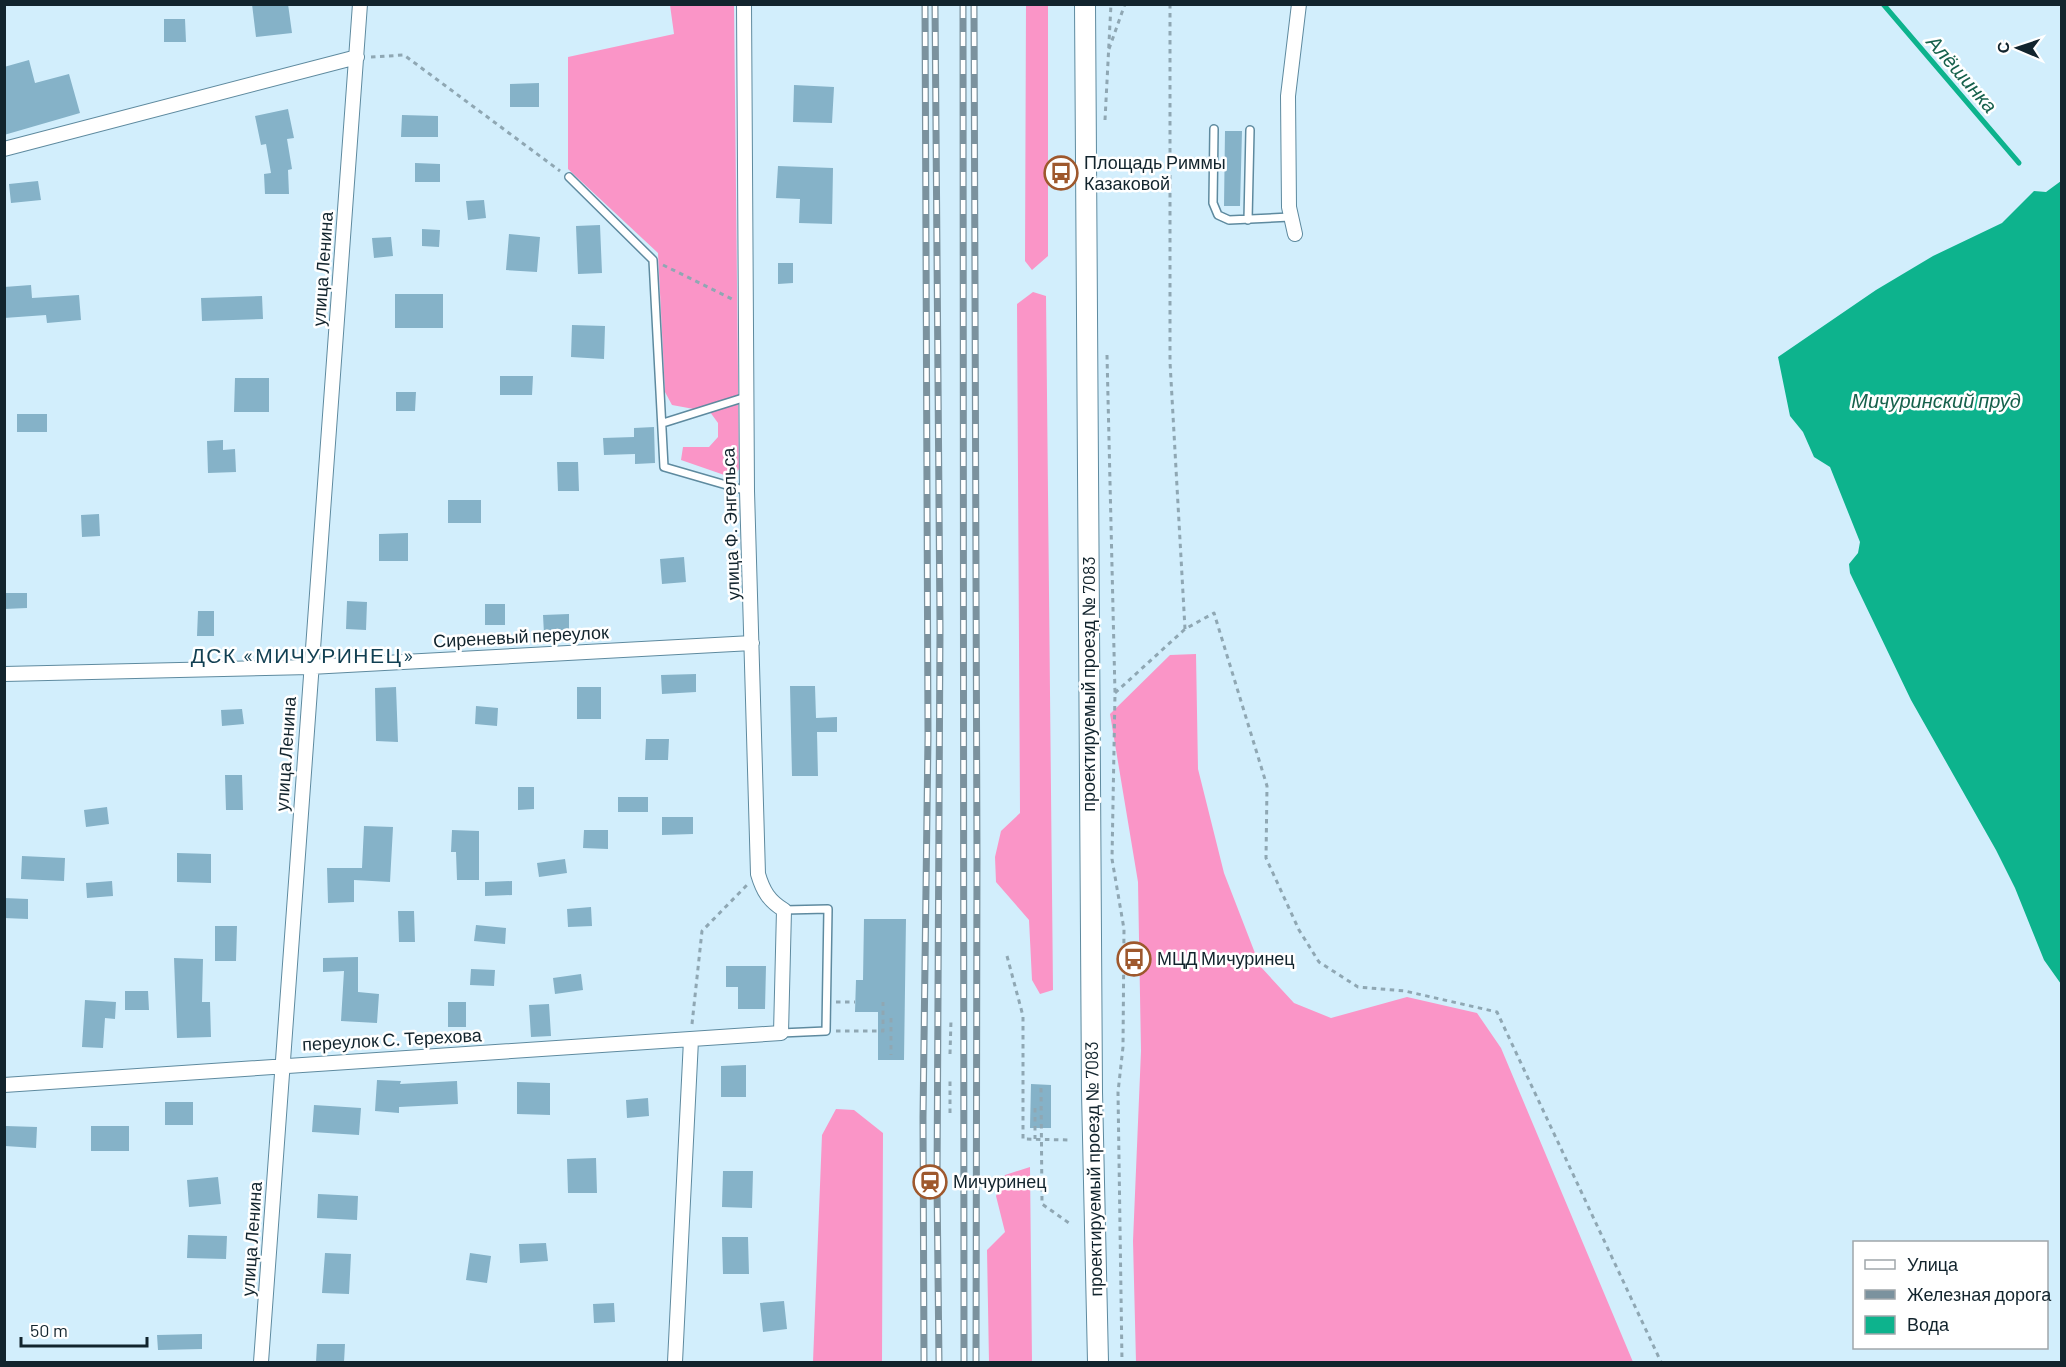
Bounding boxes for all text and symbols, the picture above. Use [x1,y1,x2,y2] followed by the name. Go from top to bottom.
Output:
[1988,18,2048,78] north arrow
[1922,29,2003,117] water label: Алёшинка
[1993,41,2012,54] text: С
[1084,151,1226,194] place label: Площадь Риммы Казаковой
[1043,155,1079,191] bus stop icon: Площадь Риммы Казаковой
[307,210,337,327] street label: улица Ленина
[1851,388,2021,412] water label: Мичуринский пруд
[716,446,744,601] street label: улица Ф. Энгельса
[1077,556,1099,812] street label: проектируемый проезд № 7083
[433,620,609,652] street label: Сиреневый переулок
[191,642,415,667] district label: ДСК «МИЧУРИНЕЦ»
[270,695,300,812] street label: улица Ленина
[1116,941,1152,977] bus stop icon: МЦД Мичуринец
[1157,947,1295,969] place label: МЦД Мичуринец
[302,1023,483,1055] street label: переулок С. Терехова
[1080,1041,1106,1297] street label: проектируемый проезд № 7083
[912,1164,948,1200] station icon: Мичуринец
[953,1170,1047,1192] place label: Мичуринец
[236,1180,266,1297] street label: улица Ленина
[1853,1241,2048,1349] legend
[1907,1253,1959,1275] text: Улица
[1907,1283,2052,1305] text: Железная дорога
[21,1310,147,1348] scale bar
[1907,1313,1950,1335] text: Вода
[30,1319,68,1341] text: 50 m

